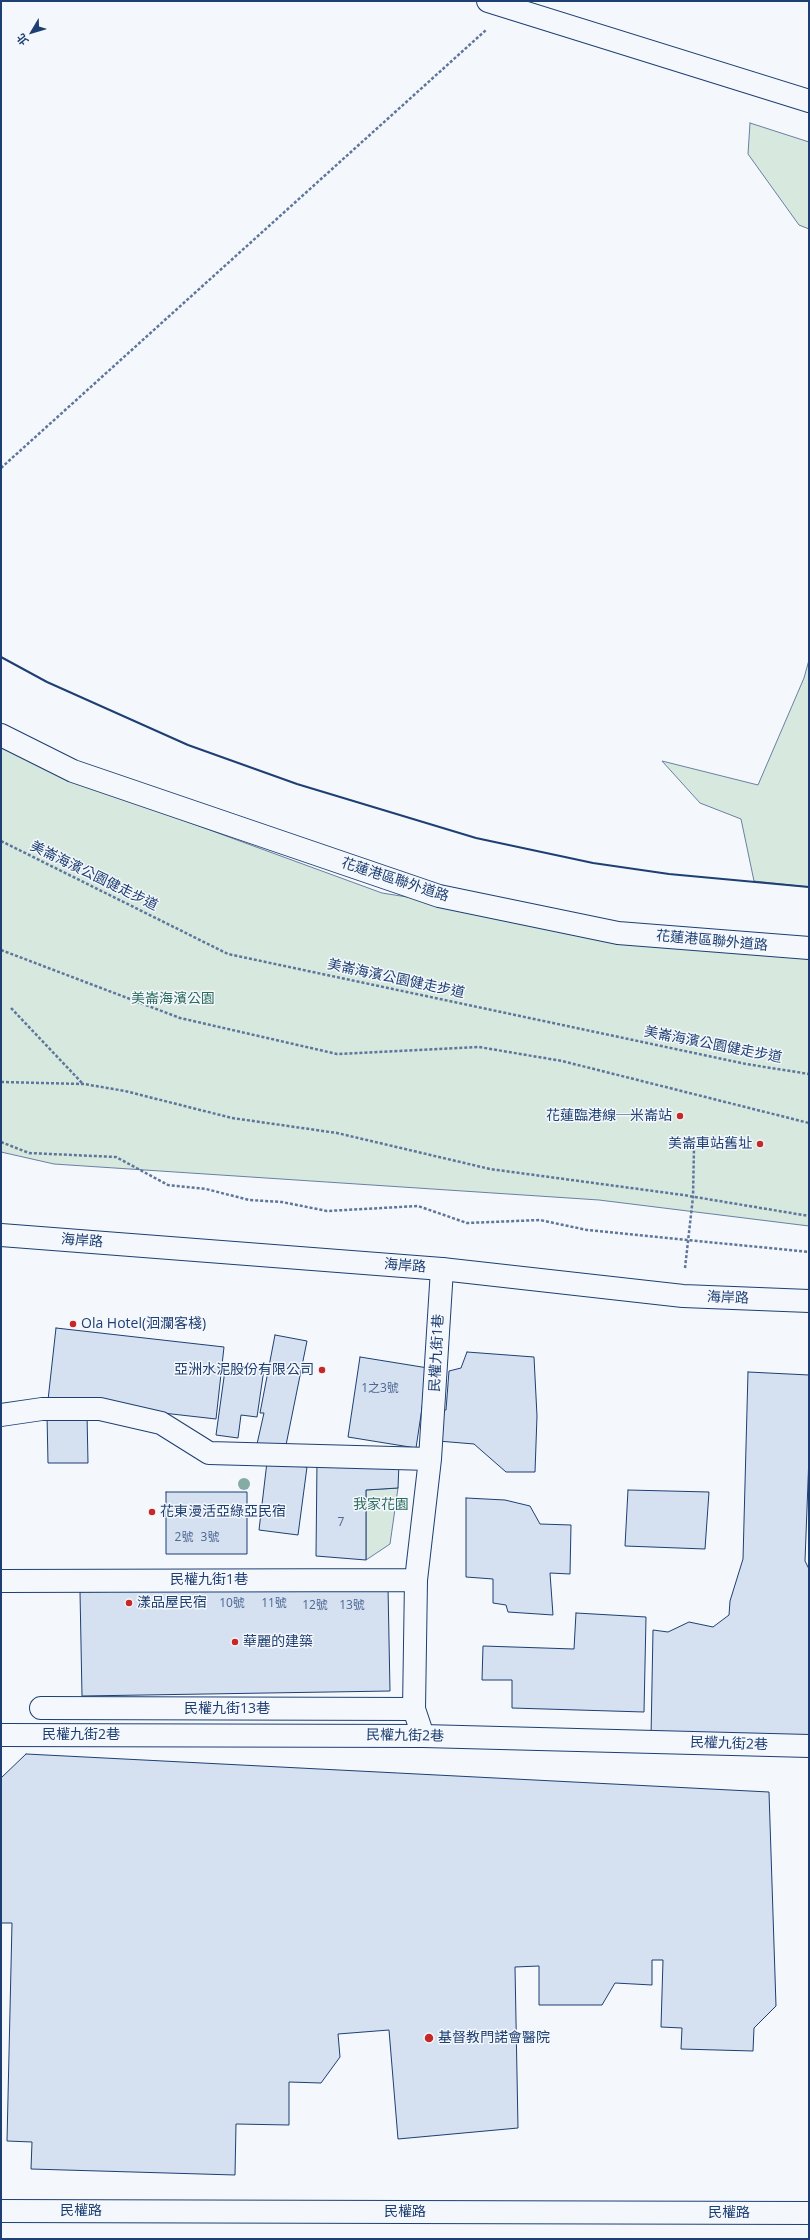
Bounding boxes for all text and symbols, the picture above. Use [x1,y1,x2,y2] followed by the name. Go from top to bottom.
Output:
[12,12,52,52] north arrow
[13,31,31,49] text: 北
[27,838,161,914] street label: 美崙海濱公園健走步道
[339,855,451,905] street label: 花蓮港區聯外道路
[655,928,769,954] street label: 花蓮港區聯外道路
[326,956,466,1002] street label: 美崙海濱公園健走步道
[131,991,215,1007] park label: 美崙海濱公園
[643,1023,783,1067] street label: 美崙海濱公園健走步道
[546,1108,672,1124] place label: 花蓮臨港線─米崙站
[675,1111,685,1121] marker: 花蓮臨港線─米崙站
[668,1136,752,1152] place label: 美崙車站舊址
[755,1139,765,1149] marker: 美崙車站舊址
[60,1231,104,1251] street label: 海岸路
[383,1256,427,1276] street label: 海岸路
[707,1289,749,1307] street label: 海岸路
[427,1314,447,1392] street label: 民權九街1巷
[81,1316,206,1332] place label: Ola Hotel(洄瀾客棧)
[68,1319,78,1329] marker: Ola Hotel(洄瀾客棧)
[174,1362,314,1378] place label: 亞洲水泥股份有限公司
[317,1365,327,1375] marker: 亞洲水泥股份有限公司
[361,1382,399,1396] house number: 1之3號
[353,1497,409,1513] park label: 我家花園
[160,1504,286,1520] place label: 花東漫活亞綠亞民宿
[147,1507,157,1517] marker: 花東漫活亞綠亞民宿
[338,1516,344,1530] house number: 7
[175,1531,193,1545] house number: 2號
[201,1531,219,1545] house number: 3號
[170,1572,248,1588] street label: 民權九街1巷
[137,1595,207,1611] place label: 漾品屋民宿
[219,1597,245,1611] house number: 10號
[261,1597,287,1611] house number: 11號
[124,1598,134,1608] marker: 漾品屋民宿
[302,1599,328,1613] house number: 12號
[339,1599,365,1613] house number: 13號
[243,1634,313,1650] place label: 華麗的建築
[230,1637,240,1647] marker: 華麗的建築
[184,1701,270,1717] street label: 民權九街13巷
[42,1727,120,1743] street label: 民權九街2巷
[366,1727,444,1745] street label: 民權九街2巷
[690,1734,768,1754] street label: 民權九街2巷
[438,2030,550,2046] place label: 基督教門諾會醫院
[423,2032,435,2044] marker: 基督教門諾會醫院
[60,2203,102,2219] street label: 民權路
[384,2204,426,2220] street label: 民權路
[708,2205,750,2221] street label: 民權路

